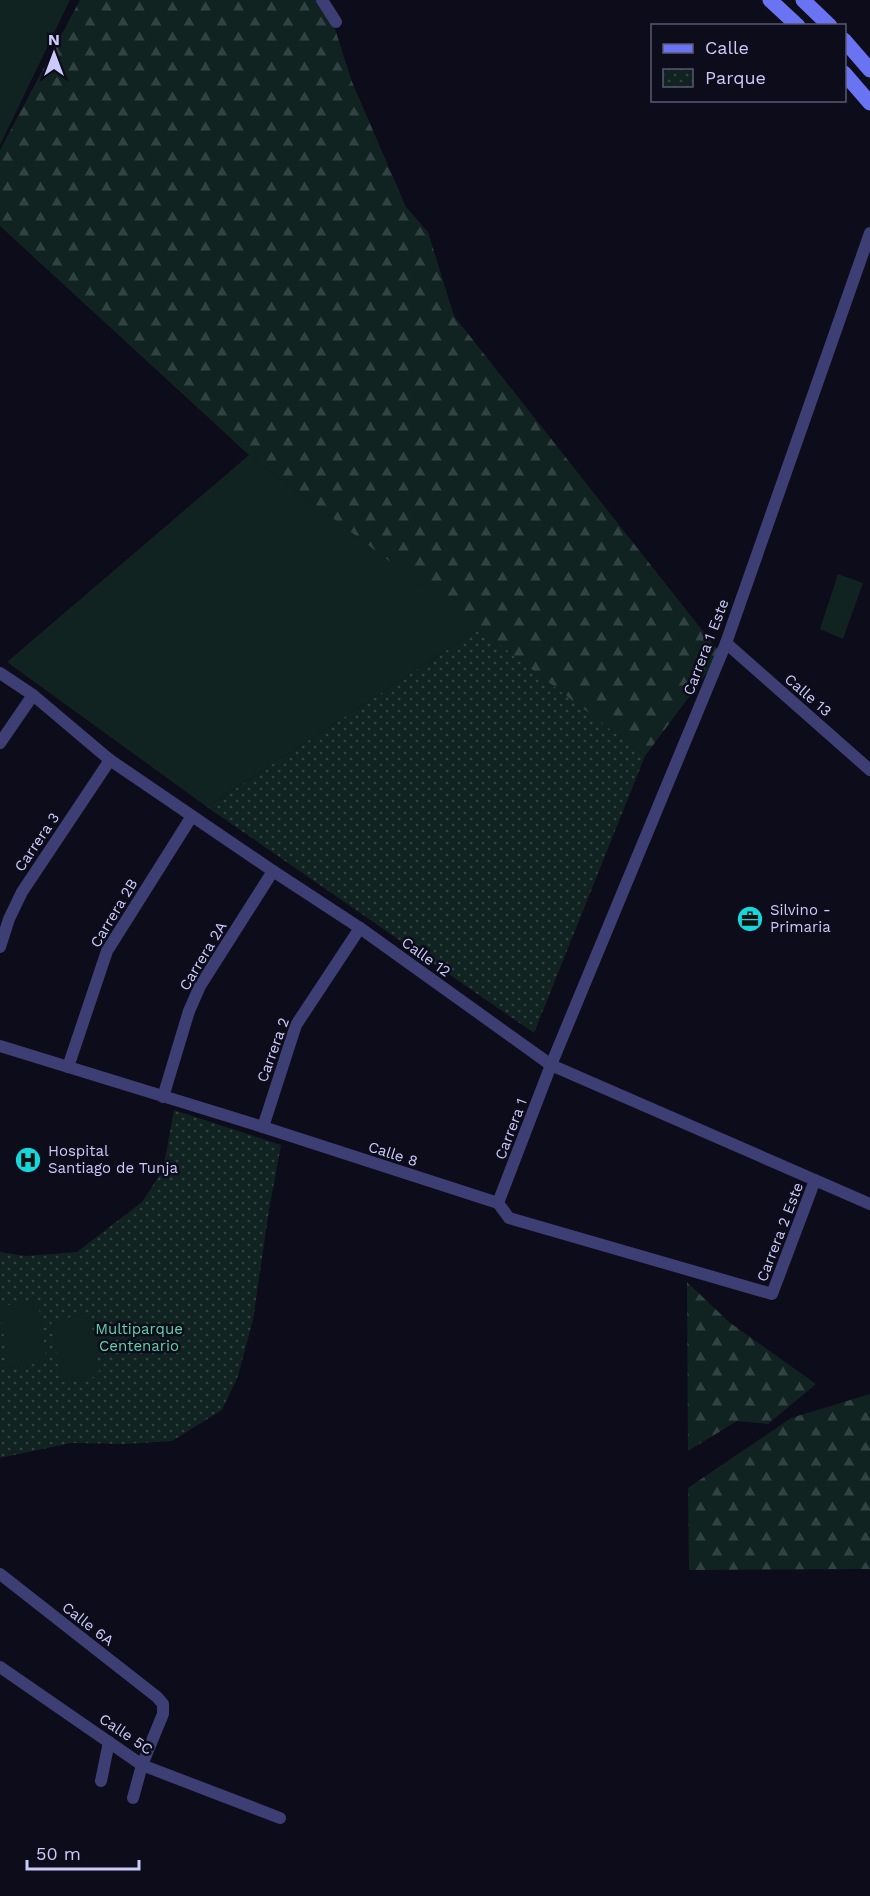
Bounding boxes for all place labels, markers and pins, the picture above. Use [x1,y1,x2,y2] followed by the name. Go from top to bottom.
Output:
[770,901,831,936] place label: Silvino - Primaria
[735,904,765,934] office icon: Silvino - Primaria
[48,1142,178,1177] place label: Hospital Santiago de Tunja
[13,1145,43,1175] hospital icon: Hospital Santiago de Tunja

